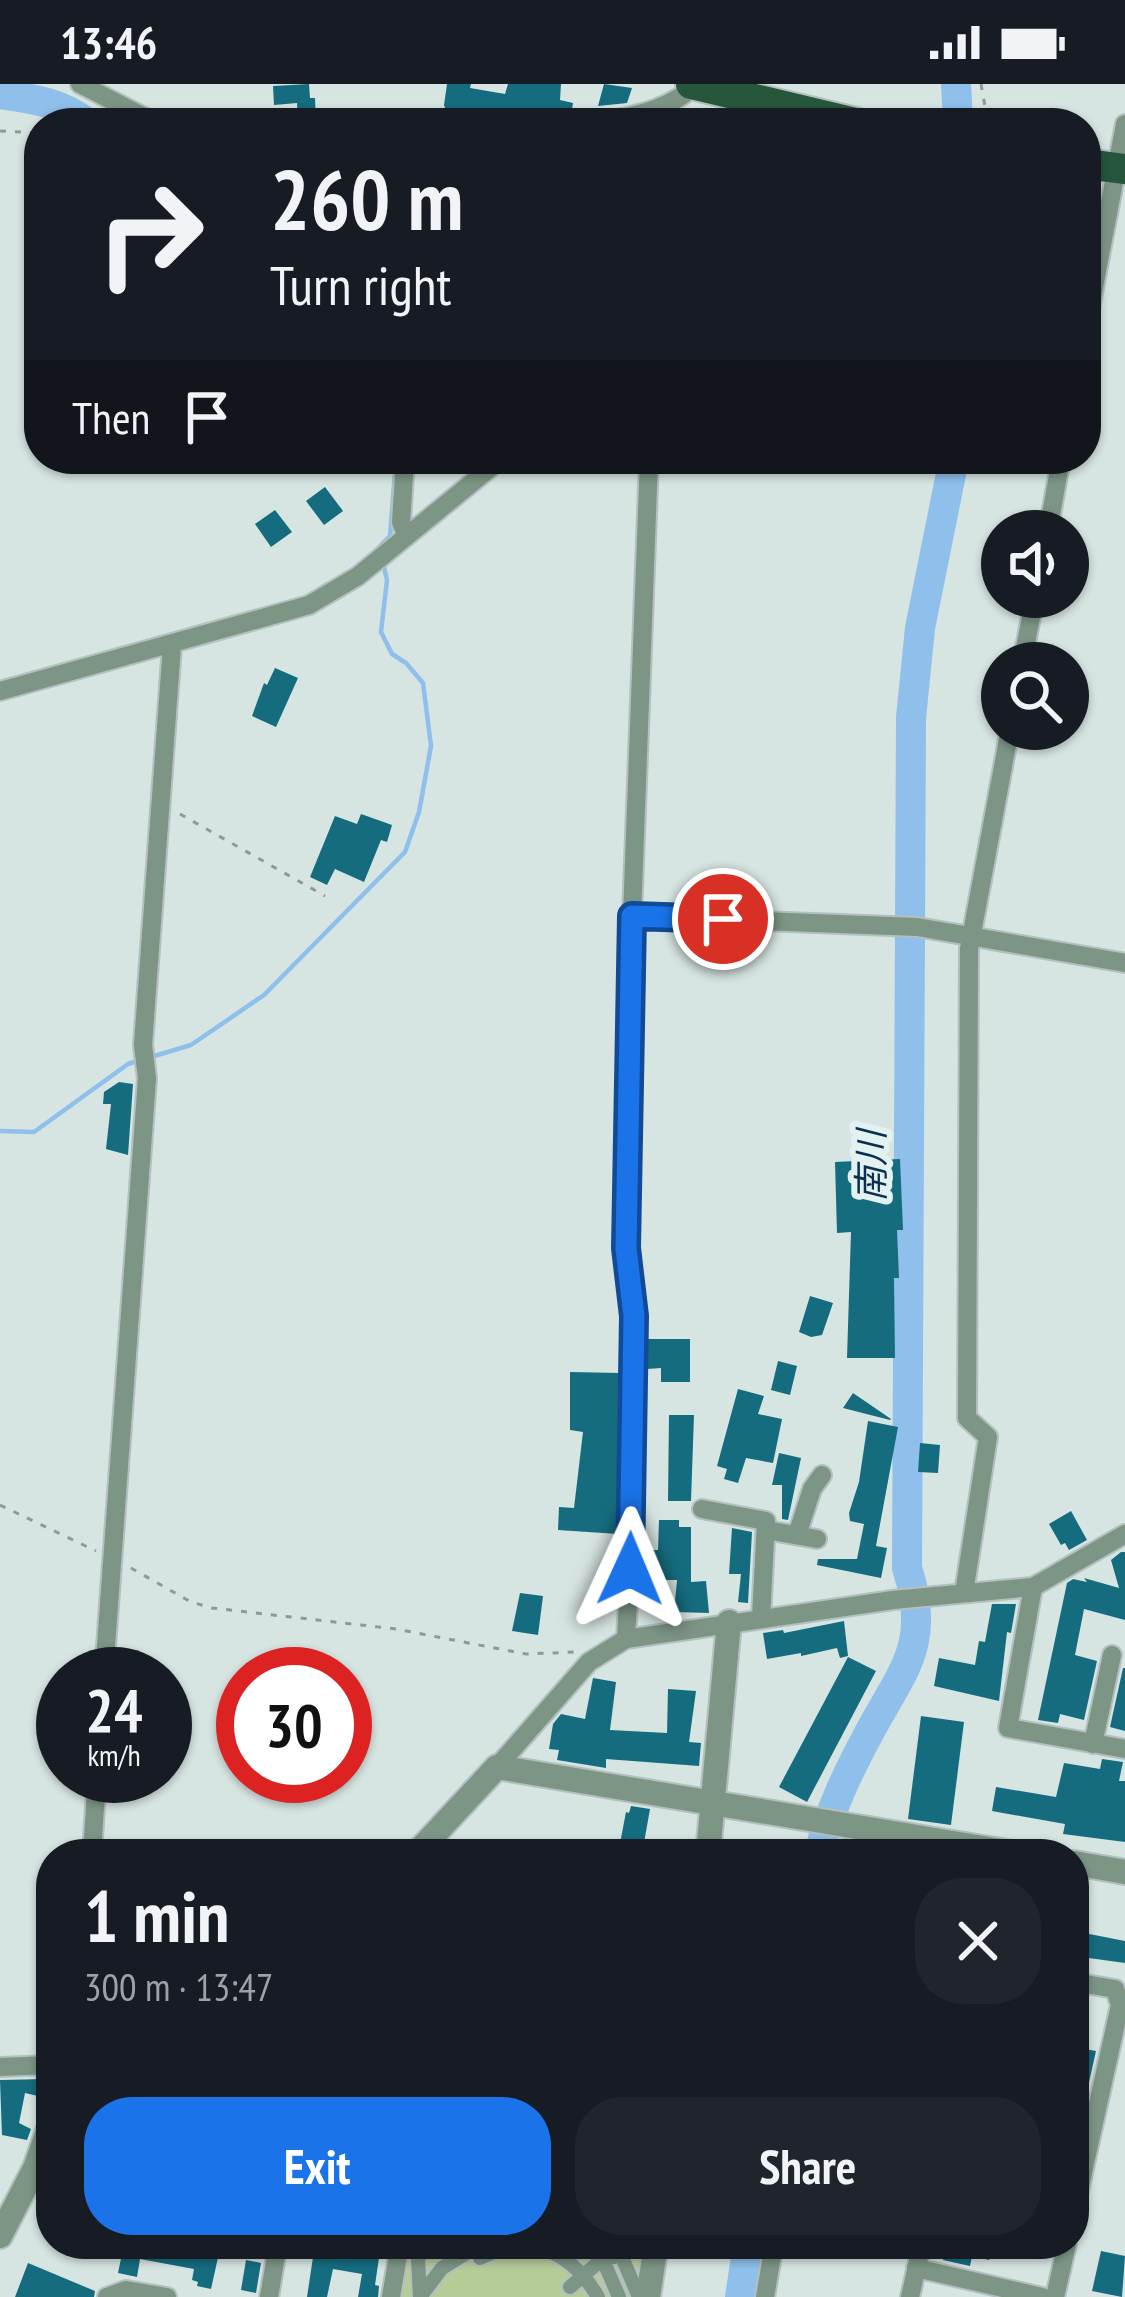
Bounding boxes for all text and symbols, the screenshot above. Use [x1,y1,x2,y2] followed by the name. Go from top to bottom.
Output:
[60,13,157,71] text: 13:46
[270,144,463,253] text: 260 m
[72,156,228,312] icon: right
[270,250,451,320] text: Turn right
[174,384,240,450] icon: arrive
[72,388,150,446] text: Then
[981,510,1089,750] map controls
[981,510,1089,618] button: sound
[981,642,1089,750] button: search
[672,868,774,970] pin
[690,886,756,952] icon: arrive
[847,1126,894,1202] water label: 南川
[567,1506,693,1632] position arrow
[216,1647,372,1803] speed limit sign: 30
[85,1671,143,1749] text: 24
[87,1735,141,1774] text: km/h
[84,1869,229,1962] text: 1 min
[915,1878,1041,2004] button: close
[84,1961,273,2012] text: 300 m · 13:47
[84,2097,551,2235] button: Exit
[575,2097,1041,2235] button: Share

